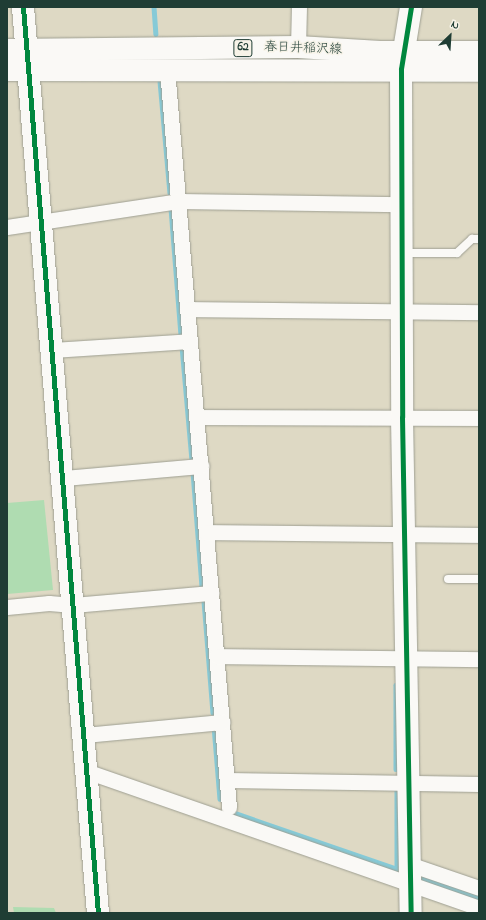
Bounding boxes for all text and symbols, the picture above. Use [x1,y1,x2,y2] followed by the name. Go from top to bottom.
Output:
[430,16,470,56] north arrow
[448,16,462,34] text: N
[233,38,253,58] road number: 62
[264,40,342,58] street label: 春日井稲沢線

